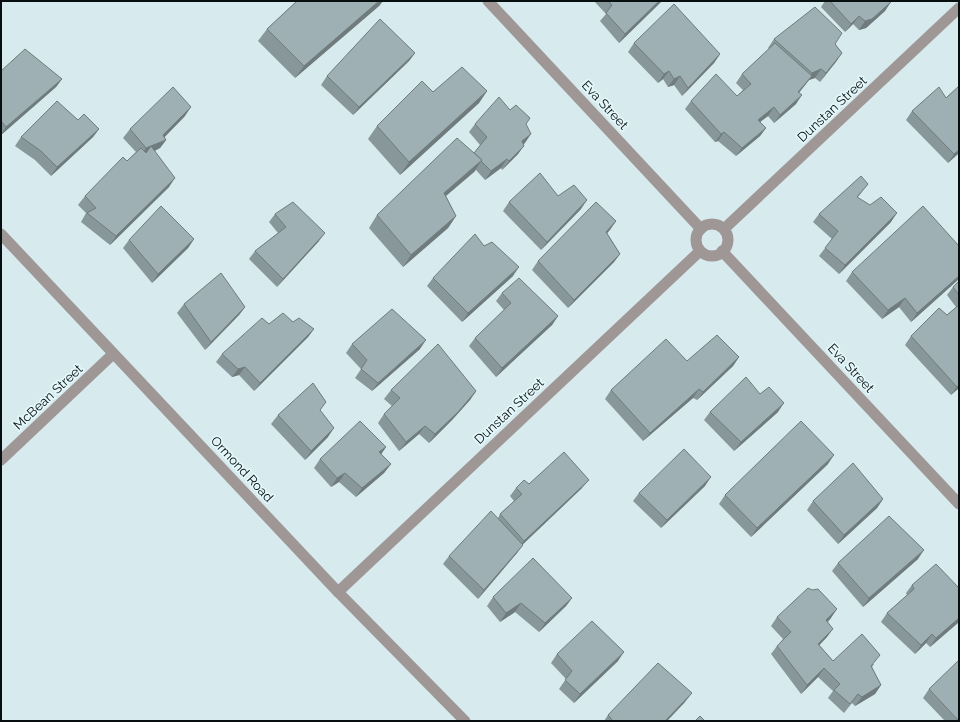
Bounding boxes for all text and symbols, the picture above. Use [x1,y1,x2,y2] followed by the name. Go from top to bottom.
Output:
[794,73,870,145] street label: Dunstan Street
[579,78,632,133] street label: Eva Street
[825,341,878,396] street label: Eva Street
[10,361,86,433] street label: McBean Street
[471,375,547,447] street label: Dunstan Street
[208,433,276,505] street label: Ormond Road

